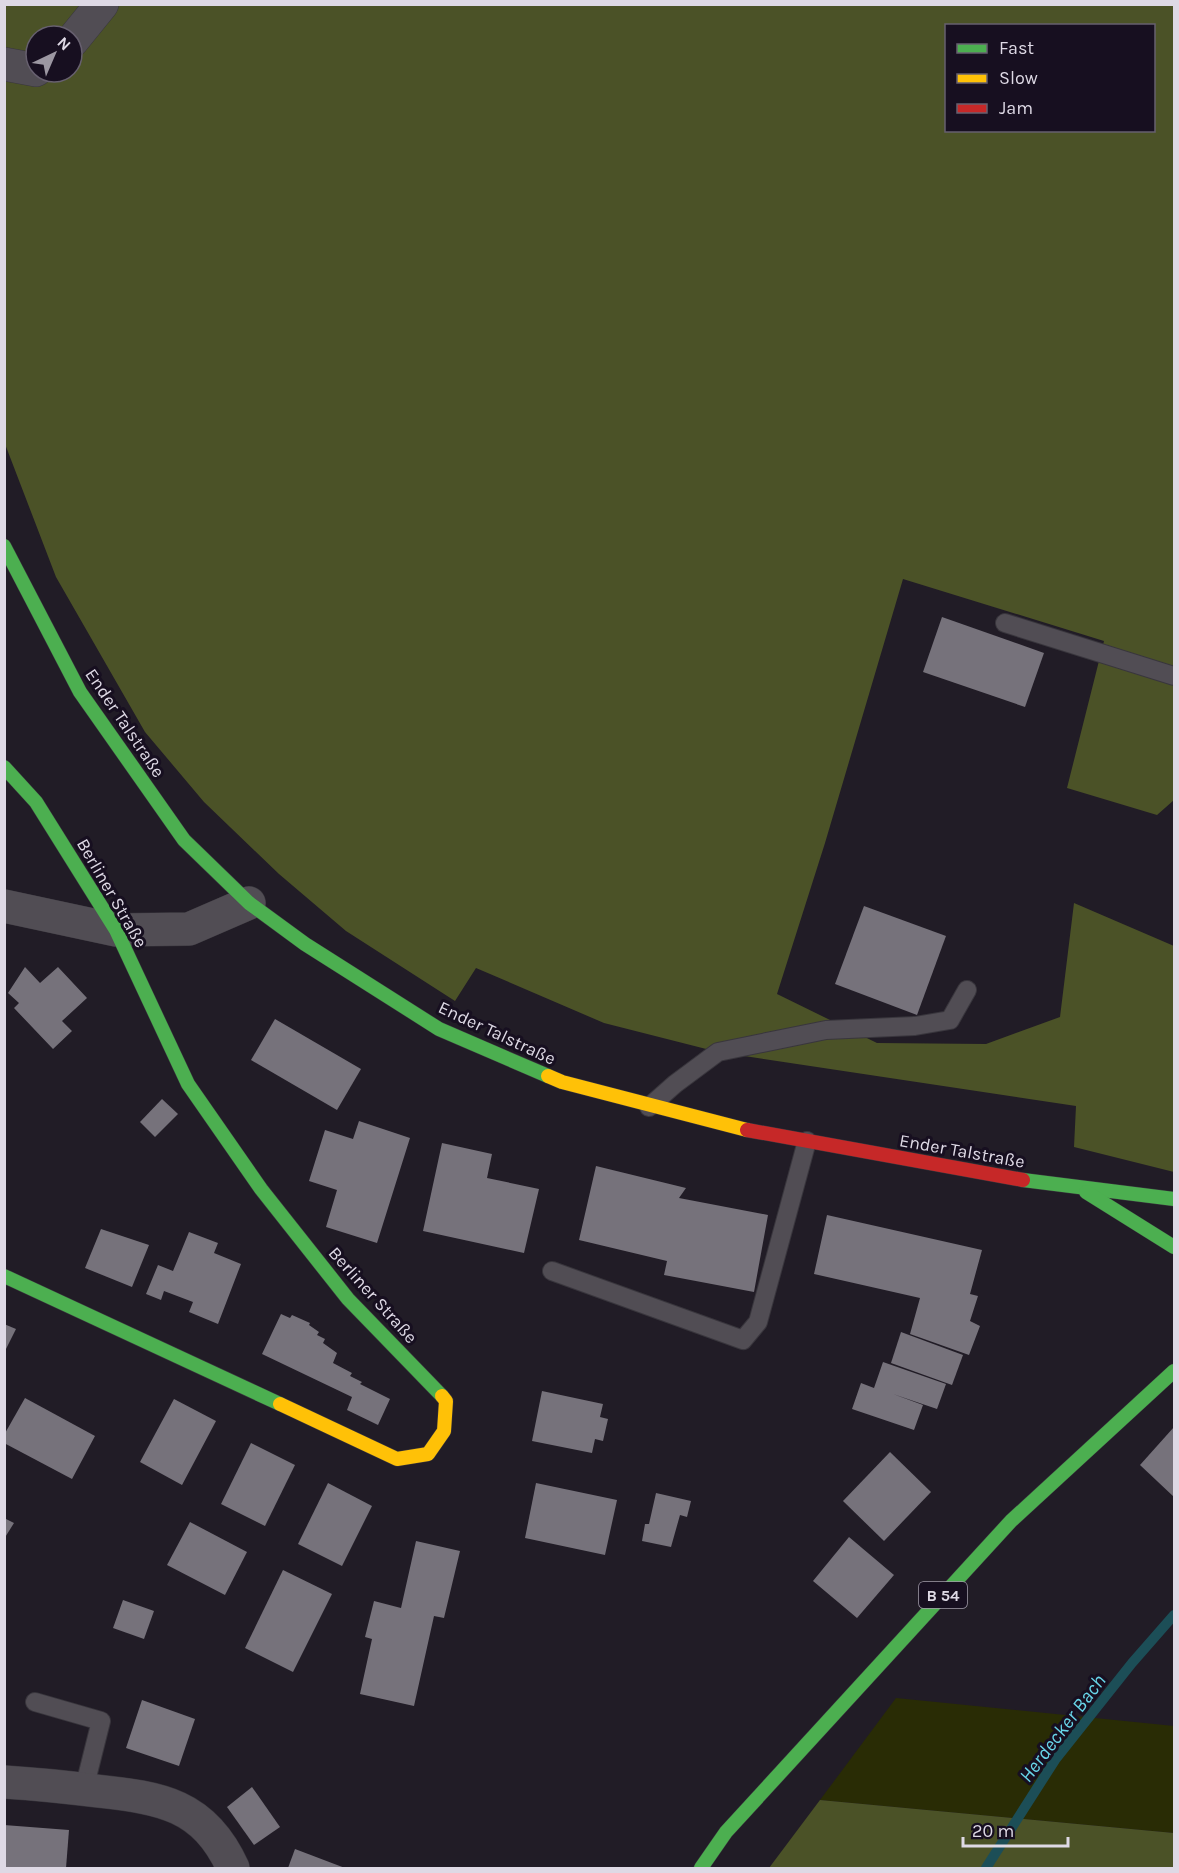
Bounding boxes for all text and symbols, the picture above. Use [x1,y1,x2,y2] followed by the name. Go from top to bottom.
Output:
[24,24,84,84] north arrow
[945,24,1155,132] legend
[53,33,75,54] text: N
[999,37,1034,59] text: Fast
[999,67,1038,89] text: Slow
[999,97,1033,119] text: Jam
[80,664,170,782] street label: Ender Talstraße
[72,834,152,952] street label: Berliner Straße
[435,996,559,1070] street label: Ender Talstraße
[898,1129,1026,1173] street label: Ender Talstraße
[324,1242,422,1348] street label: Berliner Straße
[919,1582,967,1608] road number: B 54
[1014,1670,1111,1787] water label: Herdecker Bach
[963,1810,1068,1848] scale bar
[972,1820,1014,1842] text: 20 m

